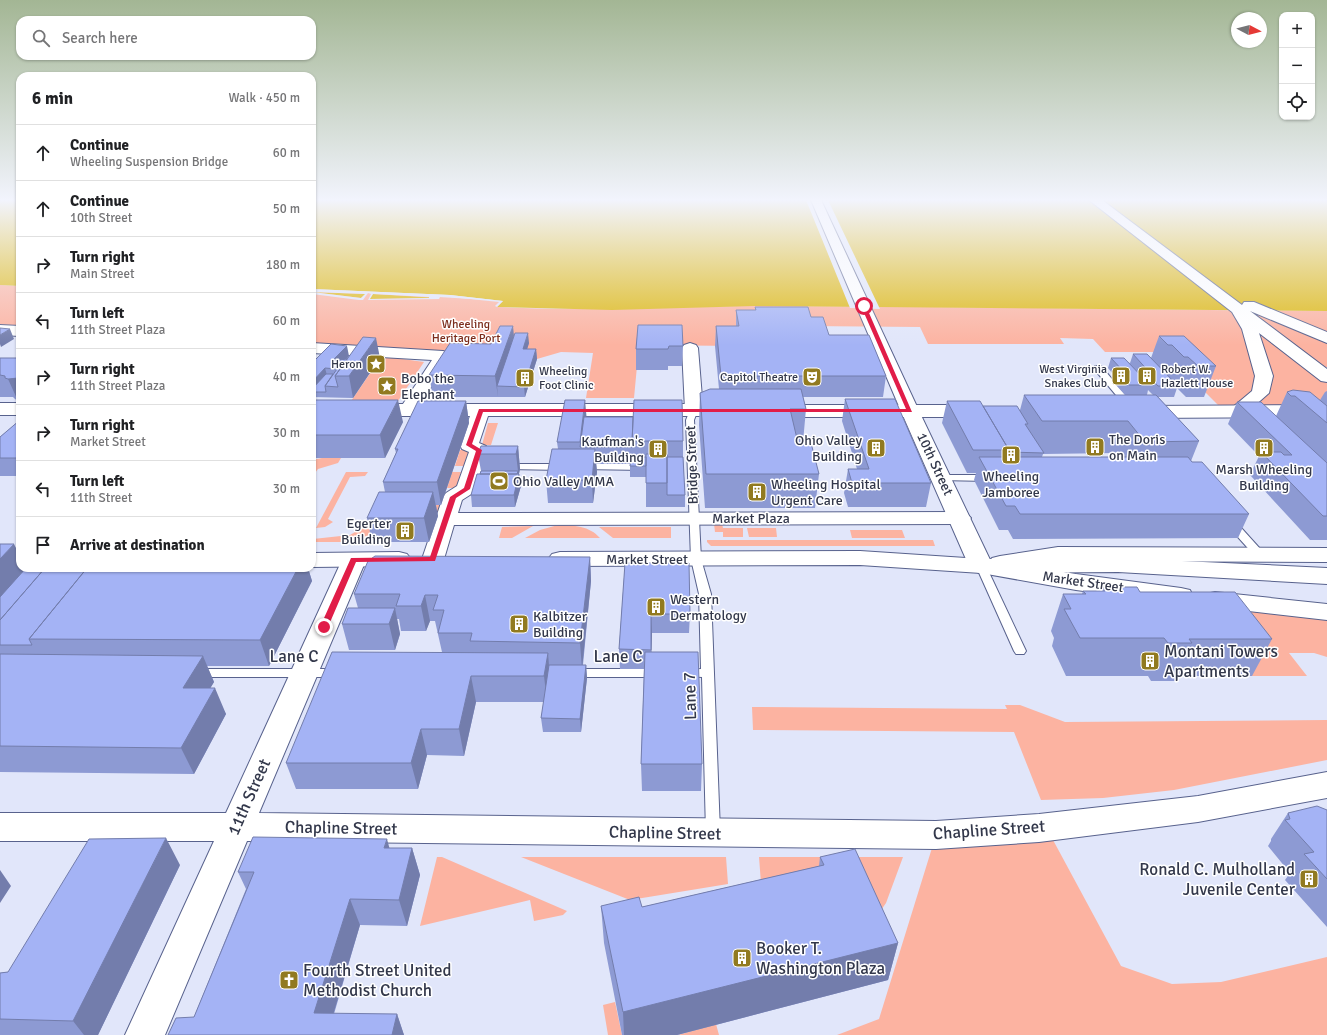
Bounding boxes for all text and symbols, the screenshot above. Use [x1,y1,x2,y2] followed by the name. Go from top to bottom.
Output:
[1231,12,1267,48] north arrow
[1279,12,1315,120] map controls
[1279,12,1315,48] button: +
[16,16,316,60] search box
[30,27,52,49] icon: search
[62,29,138,47] text: Search here
[1279,48,1315,84] button: −
[1279,84,1315,120] button: locate
[32,88,73,109] text: 6 min
[229,90,300,106] text: Walk · 450 m
[70,136,129,154] text: Continue
[32,142,54,164] icon: ahead
[273,145,300,161] text: 60 m
[70,154,228,170] text: Wheeling Suspension Bridge
[70,192,129,210] text: Continue
[32,198,54,220] icon: ahead
[273,201,300,217] text: 50 m
[70,210,132,226] text: 10th Street
[70,248,135,266] text: Turn right
[32,254,54,276] icon: right
[266,257,300,273] text: 180 m
[70,266,134,282] text: Main Street
[855,297,873,315] route start
[70,304,124,322] text: Turn left
[32,310,54,332] icon: left
[273,313,300,329] text: 60 m
[432,317,500,346] park label: Wheeling Heritage Port
[70,322,165,338] text: 11th Street Plaza
[365,353,387,375] place icon: Heron
[331,357,362,372] place label: Heron
[70,360,135,378] text: Turn right
[1039,362,1107,391] place label: West Virginia Snakes Club
[1161,362,1233,391] place label: Robert W. Hazlett House
[539,364,594,393] place label: Wheeling Foot Clinic
[1110,365,1132,387] building icon: West Virginia Snakes Club
[1136,365,1158,387] building icon: Robert W. Hazlett House
[32,366,54,388] icon: right
[801,366,823,388] theatre icon: Capitol Theatre
[514,367,536,389] building icon: Wheeling Foot Clinic
[273,369,300,385] text: 40 m
[401,370,455,403] place label: Bobo the Elephant
[720,370,798,385] place label: Capitol Theatre
[376,375,398,397] place icon: Bobo the Elephant
[70,378,165,394] text: 11th Street Plaza
[70,416,135,434] text: Turn right
[32,422,54,444] icon: right
[273,425,300,441] text: 30 m
[682,425,702,505] street label: Bridge Street
[913,430,957,498] street label: 10th Street
[1109,431,1165,464] place label: The Doris on Main
[795,432,862,465] place label: Ohio Valley Building
[581,433,644,466] place label: Kaufman's Building
[70,434,146,450] text: Market Street
[1084,436,1106,458] building icon: The Doris on Main
[865,437,887,459] building icon: Ohio Valley Building
[1253,437,1275,459] building icon: Marsh Wheeling Building
[647,438,669,460] building icon: Kaufman's Building
[1000,444,1022,466] building icon: Wheeling Jamboree
[1216,461,1312,494] place label: Marsh Wheeling Building
[982,468,1040,501] place label: Wheeling Jamboree
[488,470,510,492] sports icon: Ohio Valley MMA
[70,472,124,490] text: Turn left
[513,473,615,490] place label: Ohio Valley MMA
[771,476,881,509] place label: Wheeling Hospital Urgent Care
[32,478,54,500] icon: left
[273,481,300,497] text: 30 m
[746,481,768,503] building icon: Wheeling Hospital Urgent Care
[70,490,132,506] text: 11th Street
[712,510,790,527] street label: Market Plaza
[341,515,392,548] place label: Egerter Building
[394,520,416,542] building icon: Egerter Building
[32,534,54,556] icon: arrive
[70,536,205,554] text: Arrive at destination
[606,551,688,568] street label: Market Street
[1041,568,1125,596] street label: Market Street
[670,591,747,624] place label: Western Dermatology
[645,596,667,618] building icon: Western Dermatology
[533,608,588,641] place label: Kalbitzer Building
[508,613,530,635] building icon: Kalbitzer Building
[315,618,333,636] route end
[1164,641,1278,682] place label: Montani Towers Apartments
[269,646,319,667] street label: Lane C
[593,646,643,667] street label: Lane C
[1139,650,1161,672] building icon: Montani Towers Apartments
[679,672,701,720] street label: Lane 7
[223,755,275,839] street label: 11th Street
[932,816,1046,844] street label: Chapline Street
[285,817,397,839] street label: Chapline Street
[609,822,721,844] street label: Chapline Street
[1139,859,1296,900] place label: Ronald C. Mulholland Juvenile Center
[1298,868,1320,890] building icon: Ronald C. Mulholland Juvenile Center
[756,938,885,979] place label: Booker T. Washington Plaza
[731,947,753,969] building icon: Booker T. Washington Plaza
[303,960,452,1001] place label: Fourth Street United Methodist Church
[278,969,300,991] church icon: Fourth Street United Methodist Church

